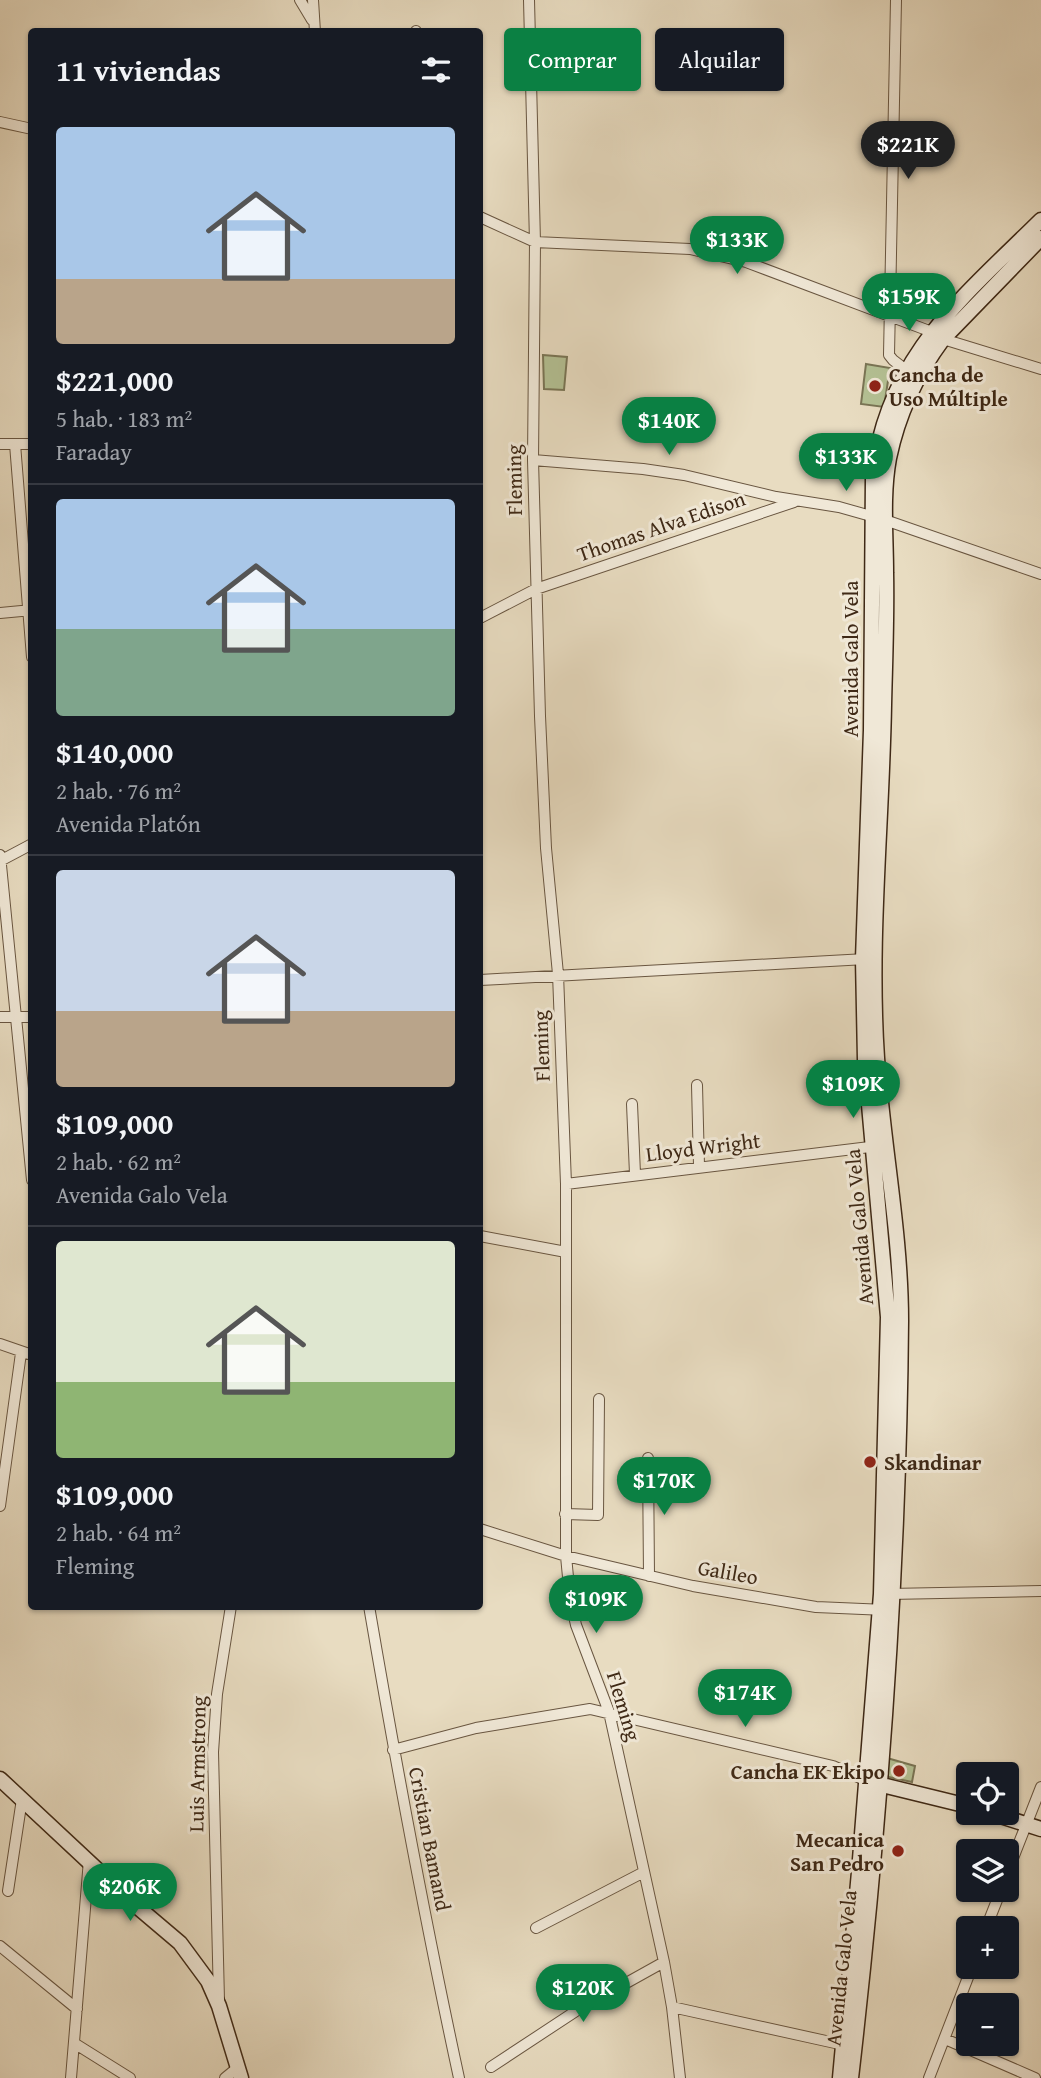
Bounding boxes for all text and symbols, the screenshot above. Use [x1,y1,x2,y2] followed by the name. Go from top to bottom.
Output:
[504,28,641,91] chip: Comprar
[655,28,784,91] chip: Alquilar
[56,48,221,92] text: 11 viviendas
[417,51,455,89] icon: filters
[859,122,957,181] pin: $221K
[877,127,939,160] text: $221K
[193,173,319,299] icon: home
[688,216,786,276] pin: $133K
[706,222,768,255] text: $133K
[860,274,958,333] pin: $159K
[878,279,940,312] text: $159K
[56,358,173,402] text: $221,000
[889,359,1008,414] place label: Cancha de Uso Múltiple
[867,378,883,394] marker: Cancha de Uso Múltiple
[620,398,718,457] pin: $140K
[56,402,192,435] text: 5 hab. · 183 m²
[638,403,700,436] text: $140K
[797,434,895,493] pin: $133K
[56,435,132,468] text: Faraday
[815,439,877,472] text: $133K
[498,444,530,516] street label: Fleming
[573,483,749,569] street label: Thomas Alva Edison
[193,545,319,671] icon: home
[835,581,866,737] street label: Avenida Galo Vela
[56,730,173,774] text: $140,000
[56,774,181,807] text: 2 hab. · 76 m²
[56,807,201,840] text: Avenida Platón
[193,916,319,1042] icon: home
[524,1009,558,1082] street label: Fleming
[804,1060,902,1120] pin: $109K
[822,1066,884,1099] text: $109K
[56,1101,173,1145] text: $109,000
[644,1125,763,1169] street label: Lloyd Wright
[56,1145,181,1178] text: 2 hab. · 62 m²
[837,1148,881,1306] street label: Avenida Galo Vela
[56,1178,228,1211] text: Avenida Galo Vela
[193,1287,319,1413] icon: home
[884,1447,982,1478] place label: Skandinar
[862,1454,878,1470] marker: Skandinar
[615,1458,713,1517] pin: $170K
[633,1463,695,1496] text: $170K
[56,1472,173,1516] text: $109,000
[56,1516,181,1549] text: 2 hab. · 64 m²
[56,1549,134,1582] text: Fleming
[695,1551,761,1593] street label: Galileo
[547,1576,645,1635] pin: $109K
[565,1581,627,1614] text: $109K
[599,1667,649,1745] street label: Fleming
[696,1670,794,1729] pin: $174K
[714,1675,776,1708] text: $174K
[180,1695,214,1832] street label: Luis Armstrong
[731,1756,885,1787] place label: Cancha EK Ekipo
[956,1762,1019,2056] map controls
[956,1762,1019,1825] button: locate
[891,1763,907,1779] marker: Cancha EK Ekipo
[401,1764,459,1914] street label: Cristian Bamand
[790,1824,884,1879] place label: Mecanica San Pedro
[956,1839,1019,1902] button: layers
[890,1843,906,1859] marker: Mecanica San Pedro
[81,1864,179,1923] pin: $206K
[99,1869,161,1902] text: $206K
[817,1888,865,2048] street label: Avenida Galo Vela
[956,1916,1019,1979] button: +
[534,1965,632,2024] pin: $120K
[552,1970,614,2003] text: $120K
[956,1993,1019,2056] button: −

